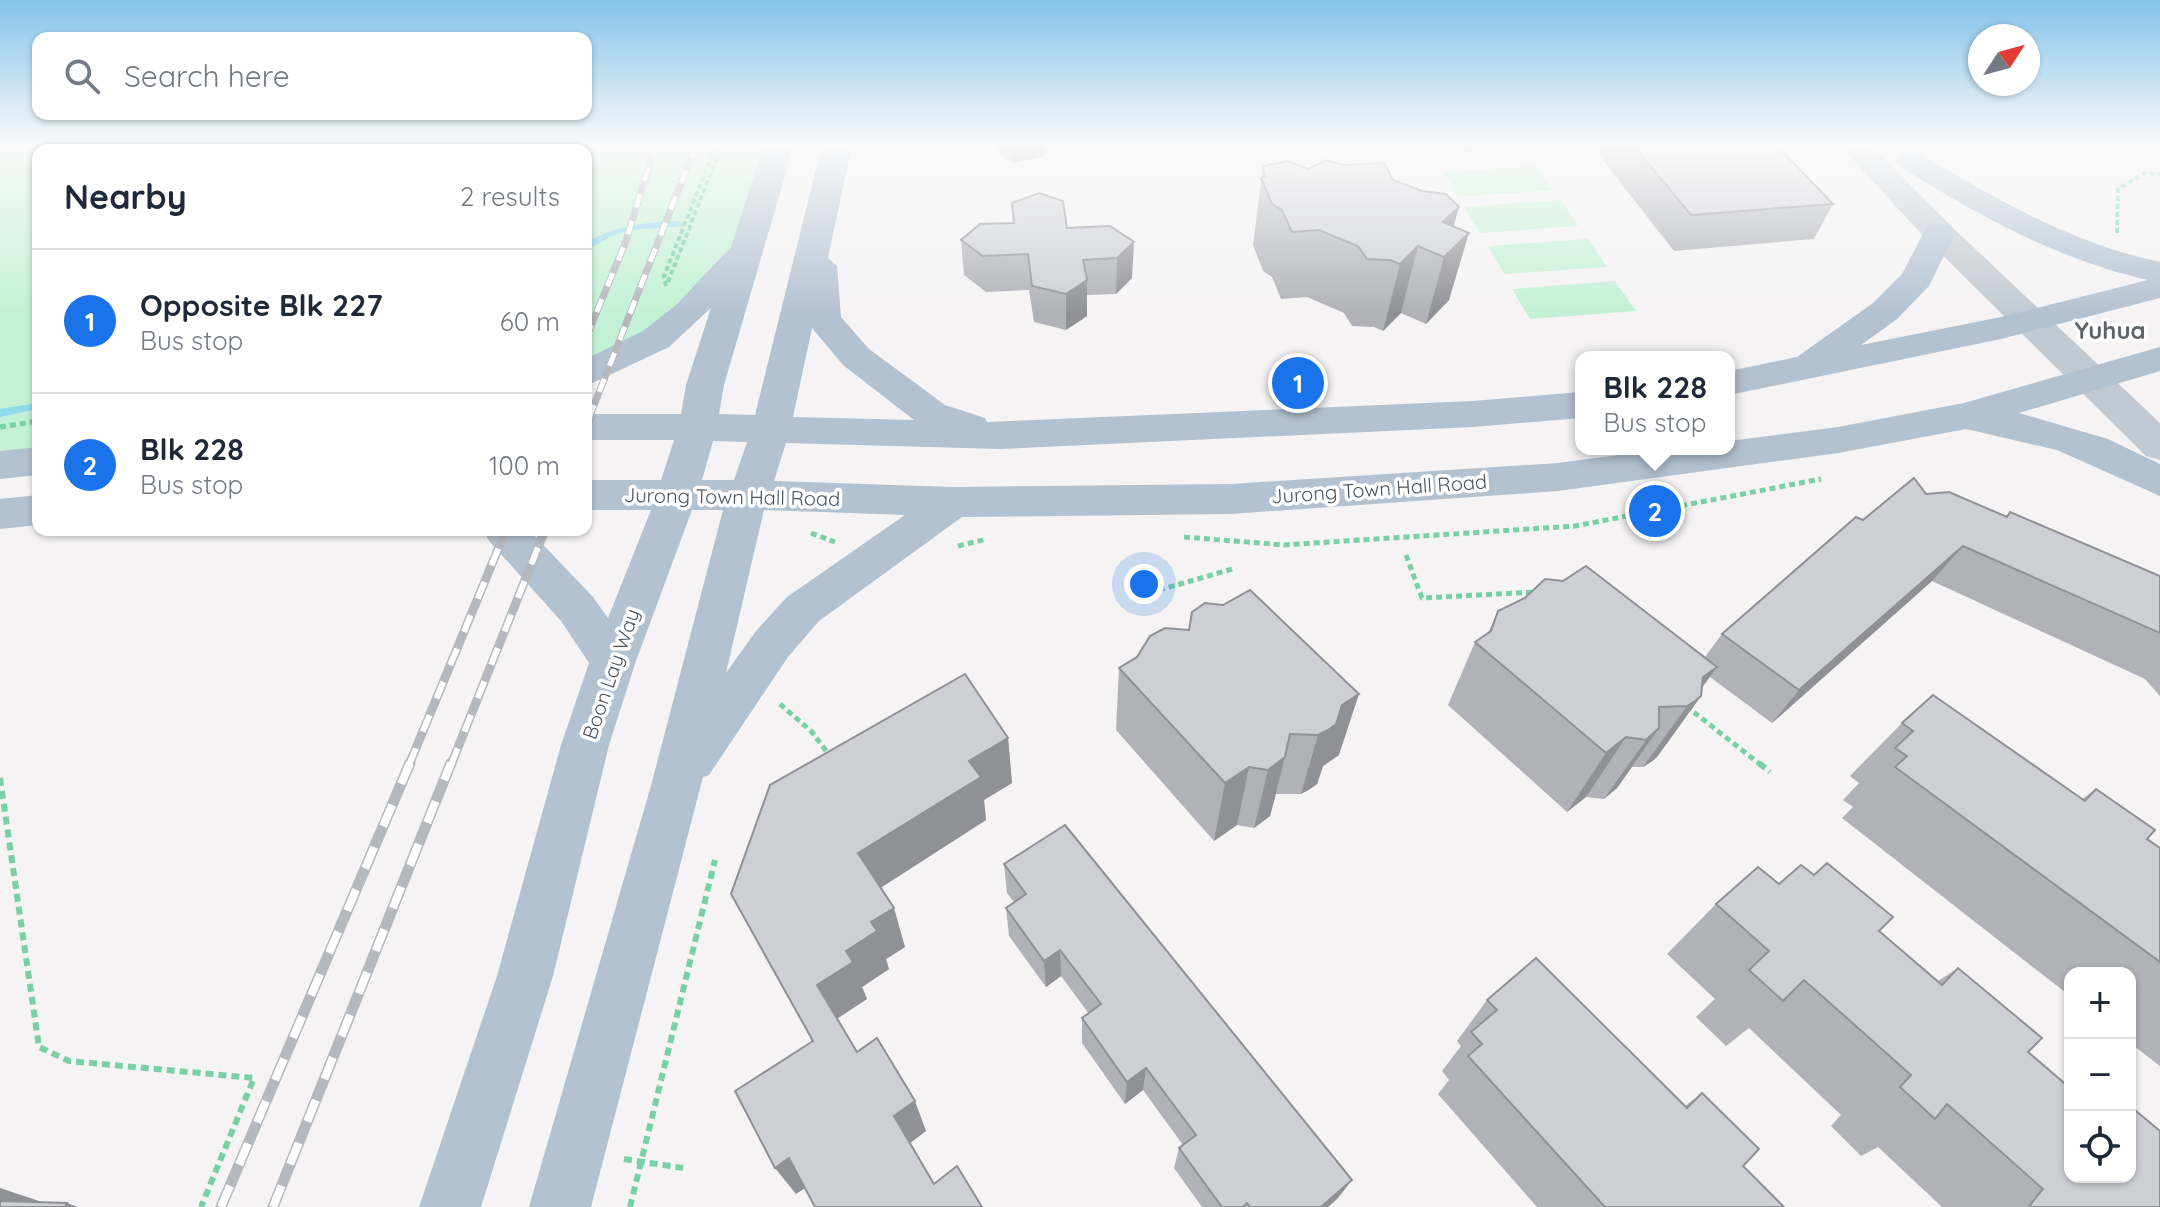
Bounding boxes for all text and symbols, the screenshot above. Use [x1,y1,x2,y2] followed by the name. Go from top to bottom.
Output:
[1968,24,2040,96] north arrow
[32,32,592,120] search box
[60,54,104,98] icon: search
[124,57,290,95] text: Search here
[64,175,187,218] text: Nearby
[460,180,560,213] text: 2 results
[140,286,383,324] text: Opposite Blk 227
[85,305,95,338] text: 1
[500,305,560,338] text: 60 m
[2074,315,2146,345] district label: Yuhua
[140,324,243,357] text: Bus stop
[1575,351,1735,455] popup
[1272,353,1324,413] pin: 1
[1603,368,1707,406] text: Blk 228
[1603,406,1707,439] text: Bus stop
[140,430,244,468] text: Blk 228
[83,449,97,482] text: 2
[489,449,560,482] text: 100 m
[140,468,243,501] text: Bus stop
[1270,468,1488,509] street label: Jurong Town Hall Road
[1629,481,1681,541] pin: 2
[624,482,840,511] street label: Jurong Town Hall Road
[1124,564,1164,604] your location
[577,605,645,742] street label: Boon Lay Way
[2064,967,2136,1183] map controls
[2064,967,2136,1039] button: +
[2064,1039,2136,1111] button: −
[2064,1111,2136,1183] button: locate

